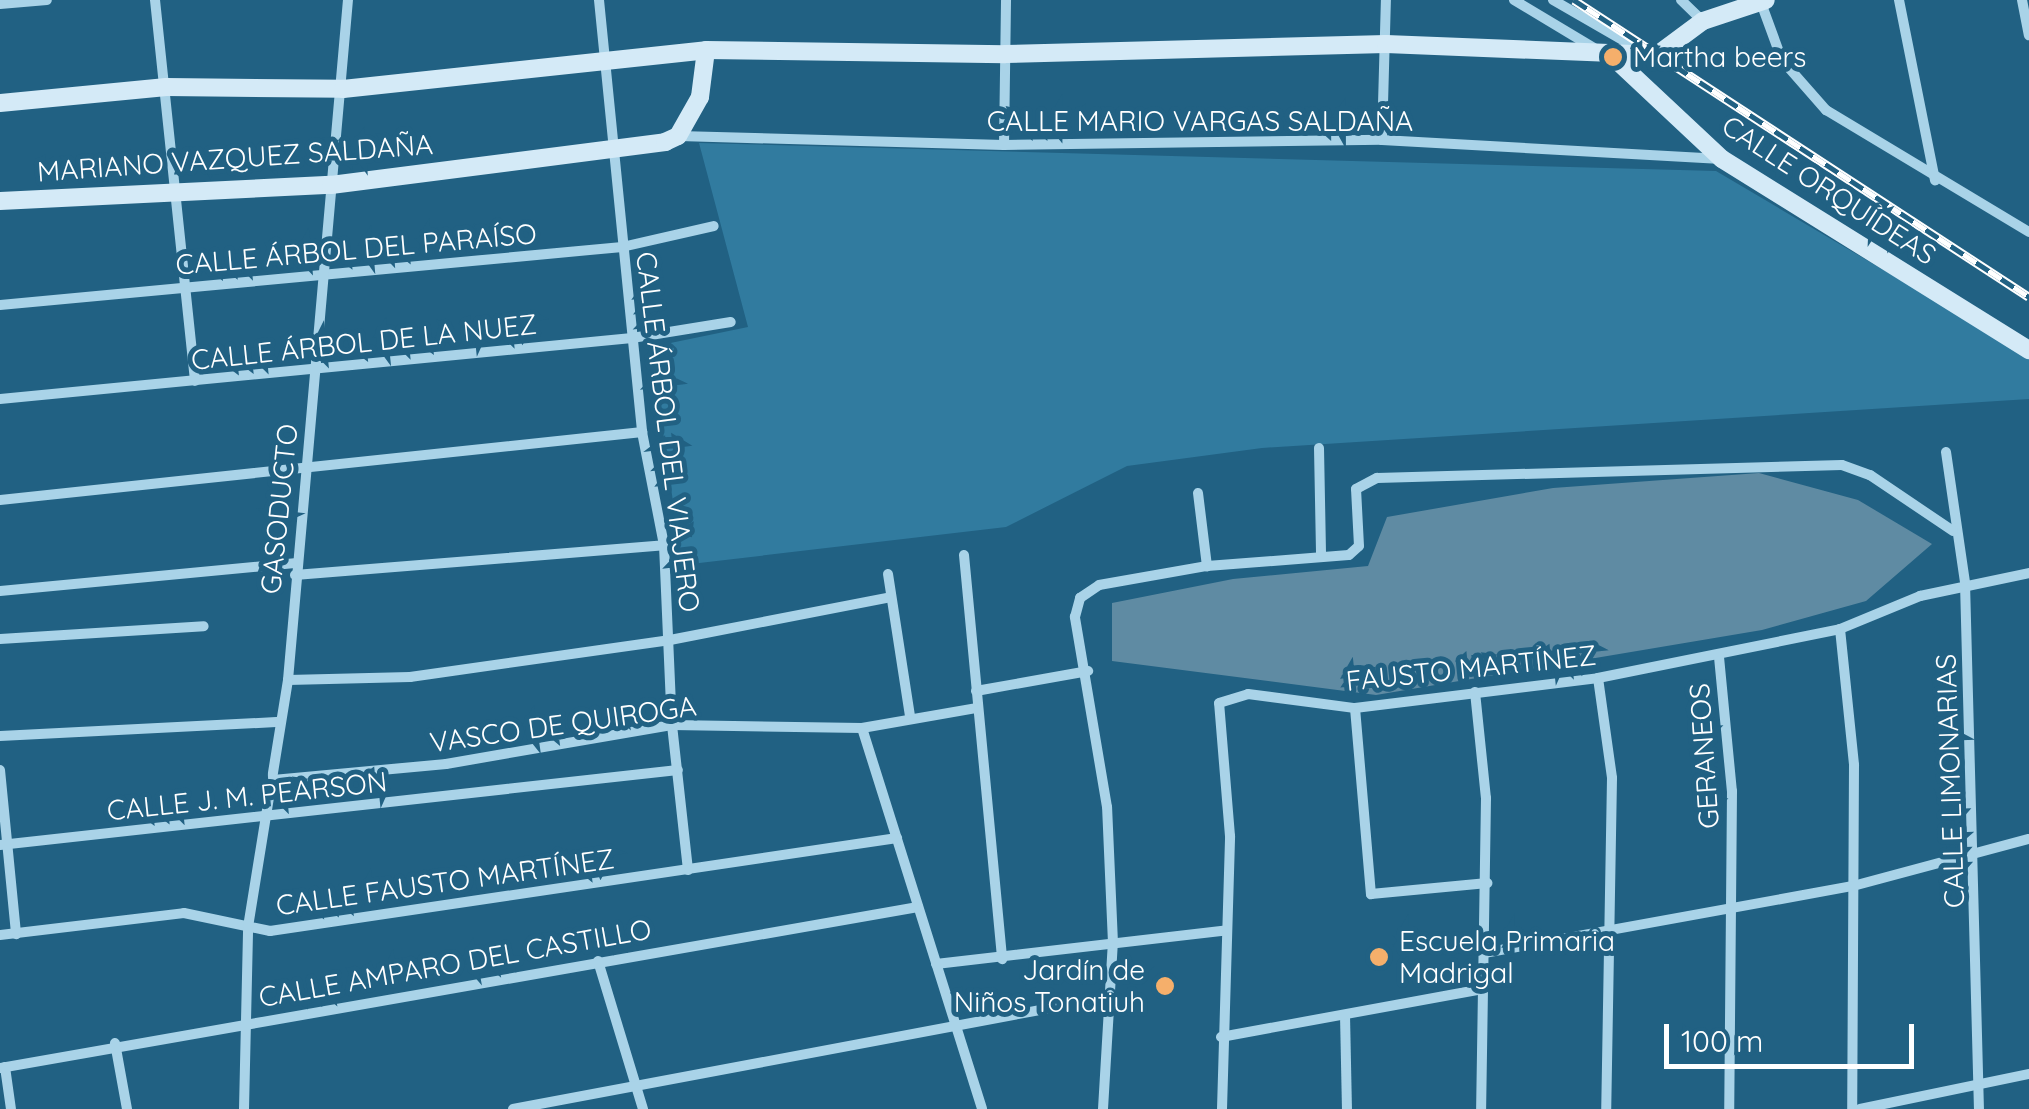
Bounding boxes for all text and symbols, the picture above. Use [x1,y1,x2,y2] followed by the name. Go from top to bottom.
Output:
[1633,40,1806,74] place label: Martha beers
[1602,46,1624,68] marker: Martha beers
[987,104,1413,138] street label: CALLE MARIO VARGAS SALDAÑA
[1716,108,1942,272] street label: CALLE ORQUÍDEAS
[36,127,434,189] street label: MARIANO VAZQUEZ SALDAÑA
[174,216,538,282] street label: CALLE ÁRBOL DEL PARAÍSO
[629,250,707,614] street label: CALLE ÁRBOL DEL VIAJERO
[189,307,539,377] street label: CALLE ÁRBOL DE LA NUEZ
[253,422,305,596] street label: GASODUCTO
[1344,638,1598,698] street label: FAUSTO MARTÍNEZ
[1929,653,1971,909] street label: CALLE LIMONARIAS
[1682,682,1726,830] street label: GERANEOS
[428,689,698,759] street label: VASCO DE QUIROGA
[105,765,389,827] street label: CALLE J. M. PEARSON
[274,842,616,922] street label: CALLE FAUSTO MARTÍNEZ
[256,912,654,1014] street label: CALLE AMPARO DEL CASTILLO
[1399,924,1615,990] place label: Escuela Primaria Madrigal
[1368,946,1390,968] marker: Escuela Primaria Madrigal
[954,953,1145,1019] place label: Jardín de Niños Tonatiuh
[1154,975,1176,997] marker: Jardín de Niños Tonatiuh
[1669,1004,1919,1066] scale bar
[1681,1022,1763,1060] text: 100 m

